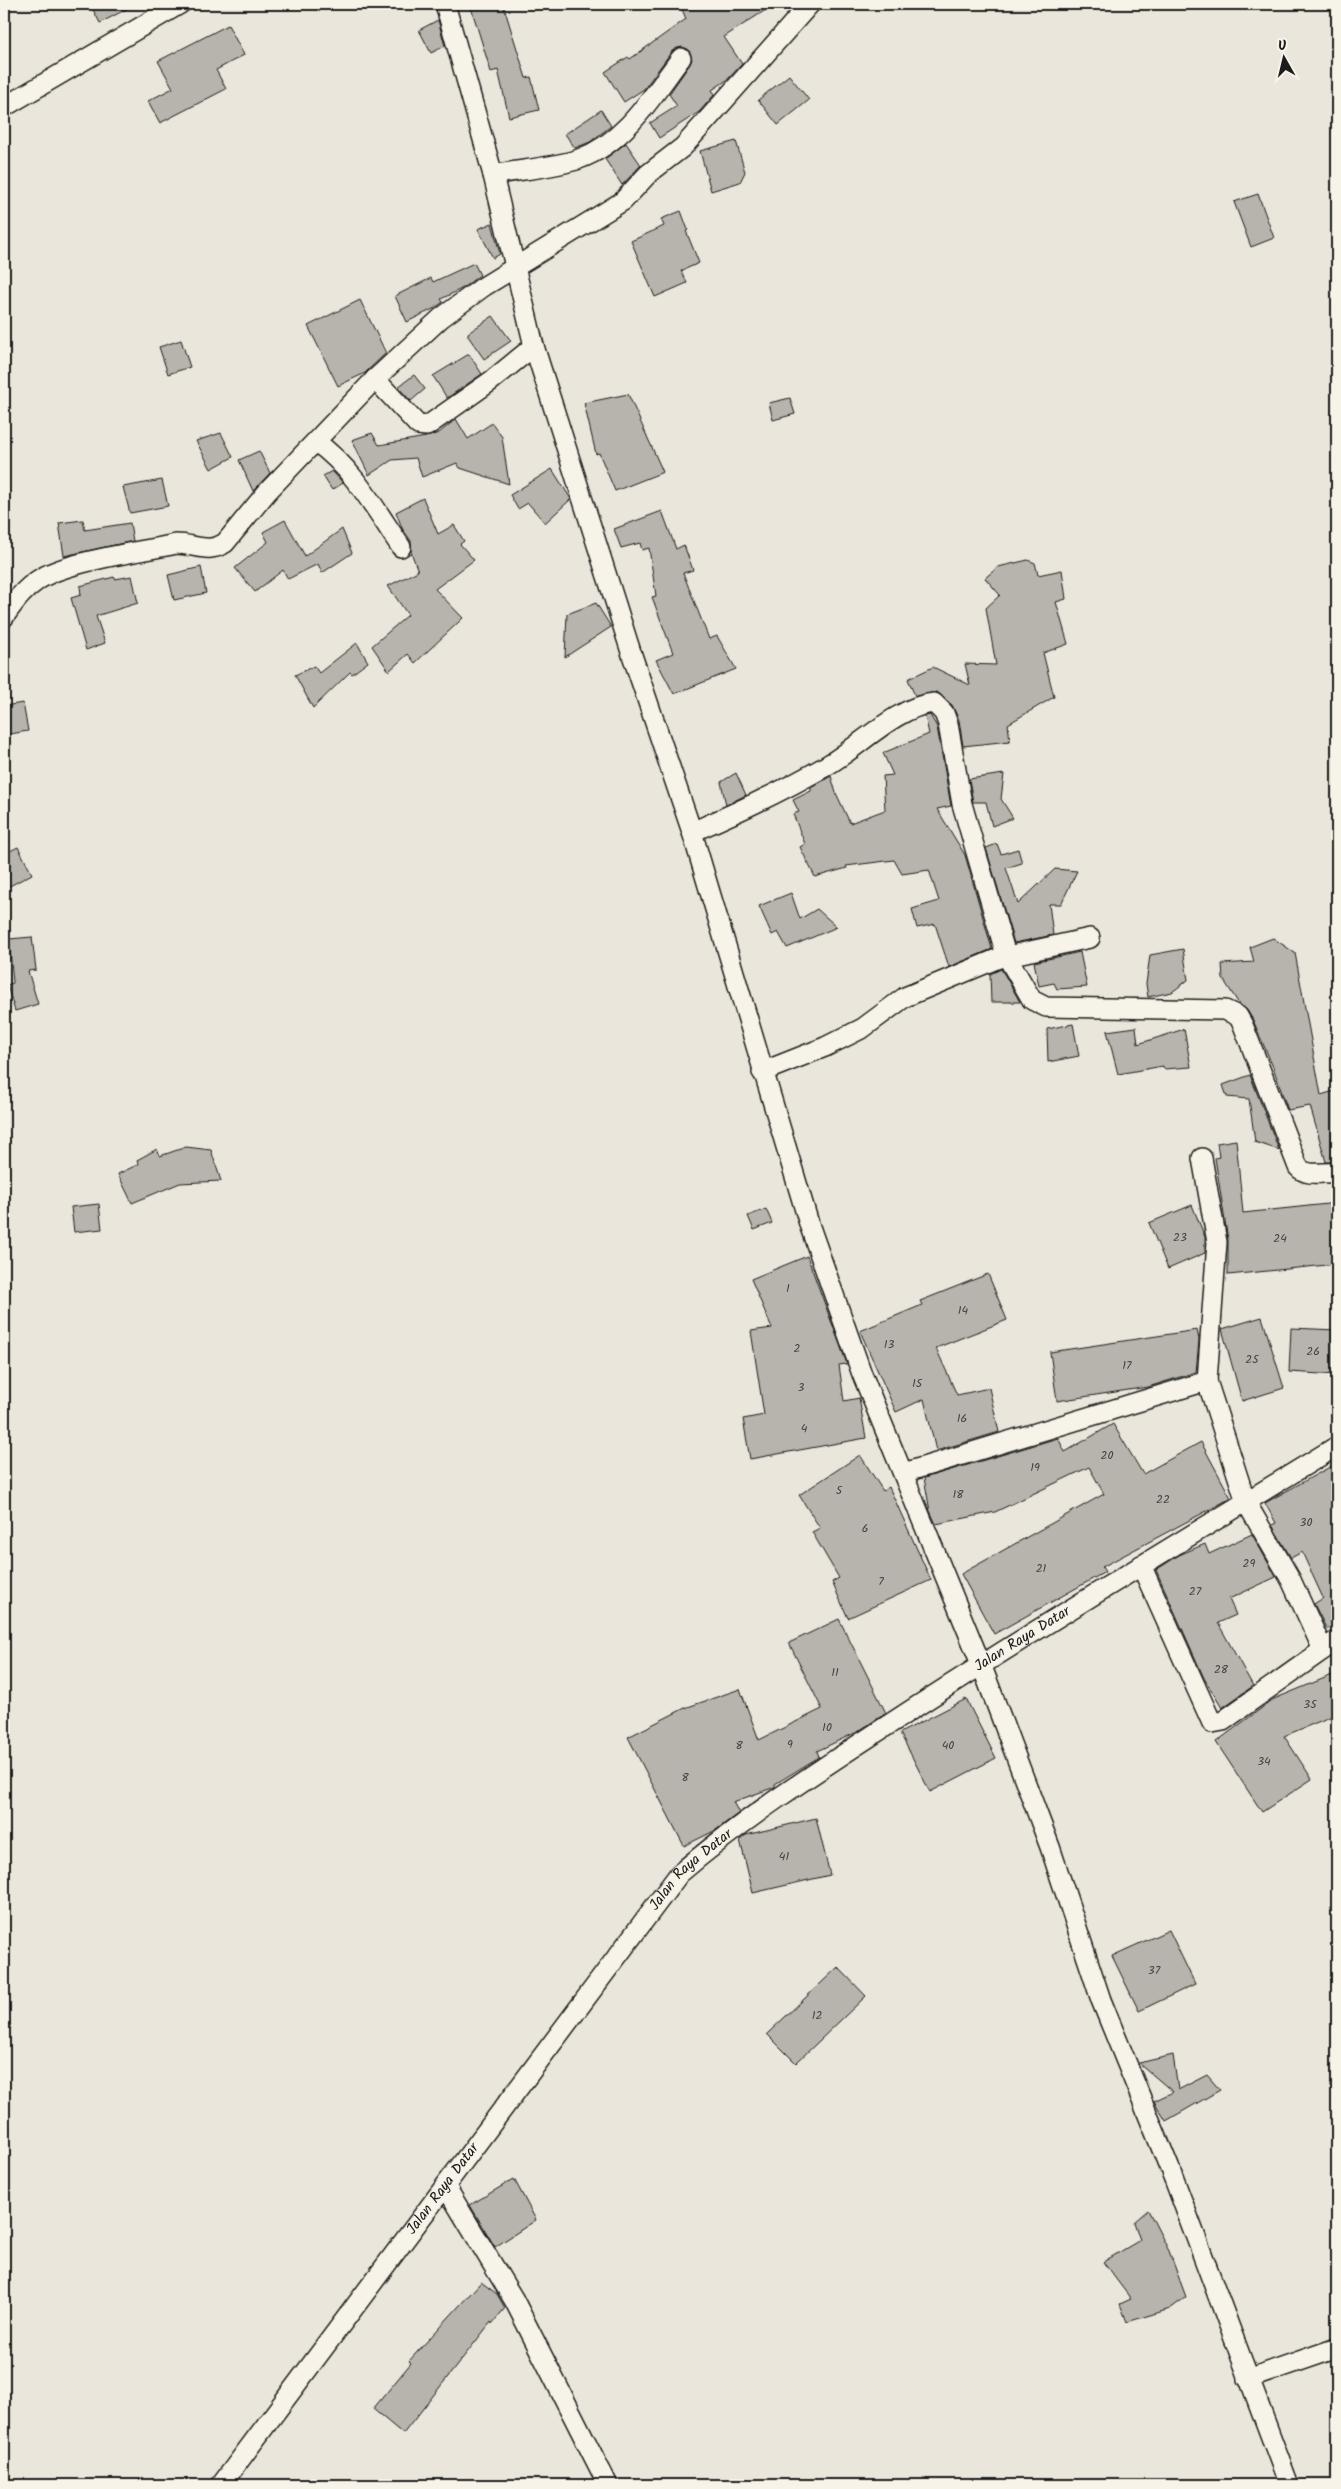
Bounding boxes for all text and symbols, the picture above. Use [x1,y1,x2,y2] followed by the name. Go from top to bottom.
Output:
[1258,32,1308,82] north arrow
[1277,35,1289,58] text: U
[1173,1228,1187,1247] house number: 23
[1273,1229,1287,1248] house number: 24
[786,1279,790,1298] house number: 1
[958,1301,969,1320] house number: 14
[884,1335,894,1354] house number: 13
[794,1339,801,1358] house number: 2
[1306,1342,1320,1361] house number: 26
[1245,1350,1260,1369] house number: 25
[1122,1356,1132,1375] house number: 17
[912,1374,924,1393] house number: 15
[798,1378,805,1397] house number: 3
[957,1409,967,1428] house number: 16
[801,1419,808,1438] house number: 4
[1101,1446,1113,1465] house number: 20
[1030,1458,1040,1477] house number: 19
[836,1481,844,1500] house number: 5
[953,1485,964,1504] house number: 18
[1156,1490,1170,1509] house number: 22
[1300,1513,1312,1532] house number: 30
[862,1519,868,1538] house number: 6
[1243,1554,1256,1573] house number: 29
[1036,1559,1047,1578] house number: 21
[878,1572,884,1591] house number: 7
[1189,1582,1202,1601] house number: 27
[970,1599,1076,1678] street label: Jalan Raya Datar
[1214,1660,1229,1679] house number: 28
[831,1663,839,1682] house number: 11
[1303,1695,1318,1714] house number: 35
[822,1718,832,1737] house number: 10
[787,1735,793,1754] house number: 9
[735,1736,743,1755] house number: 8
[942,1736,954,1755] house number: 40
[1257,1752,1271,1771] house number: 34
[681,1768,689,1787] house number: 8
[643,1822,739,1916] street label: Jalan Raya Datar
[779,1847,789,1866] house number: 41
[1148,1961,1161,1980] house number: 37
[812,2006,822,2025] house number: 12
[401,2137,486,2240] street label: Jalan Raya Datar

